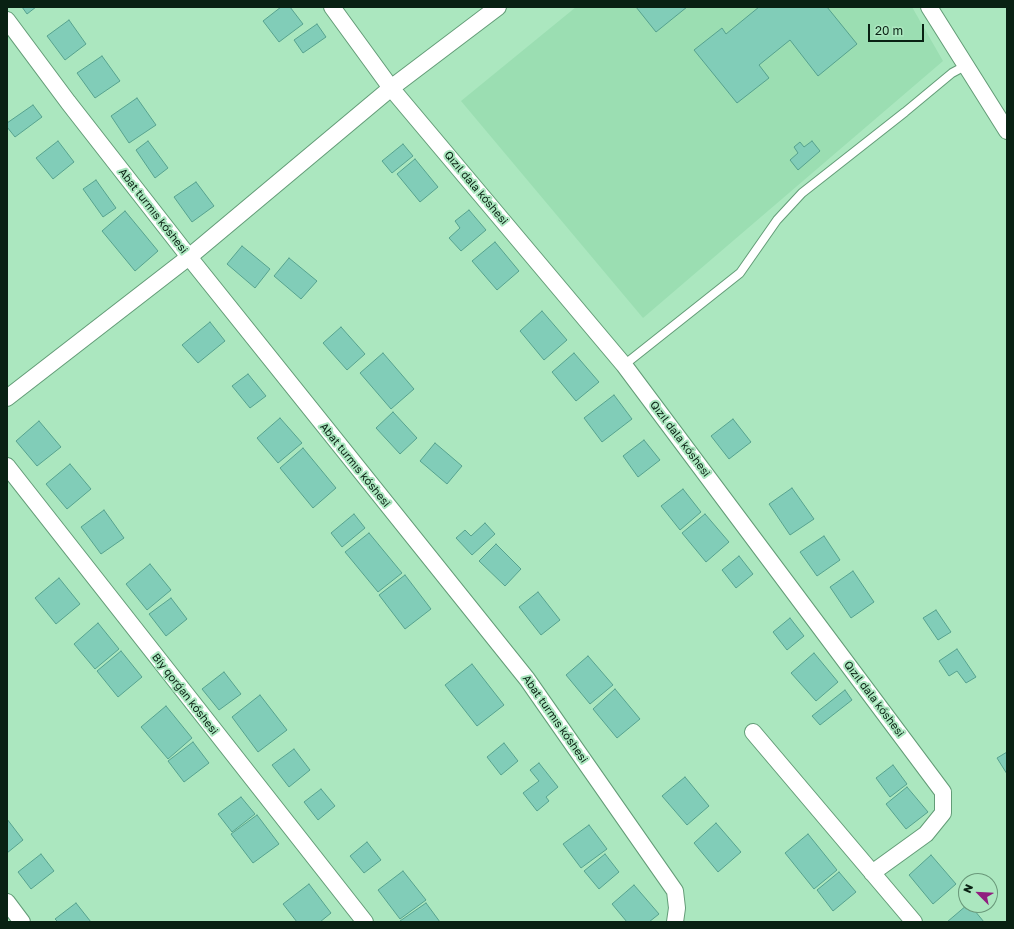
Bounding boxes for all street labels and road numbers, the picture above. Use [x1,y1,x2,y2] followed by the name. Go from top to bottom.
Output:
[441,149,511,227] street label: Qızıl dala kóshesi
[116,166,190,256] street label: Abat turmıs kóshesi
[647,398,713,480] street label: Qızıl dala kóshesi
[317,420,393,510] street label: Abat turmıs kóshesi
[149,651,221,737] street label: Biy qorǵan kóshesi
[841,658,907,740] street label: Qızıl dala kóshesi
[520,672,590,766] street label: Abat turmıs kóshesi

